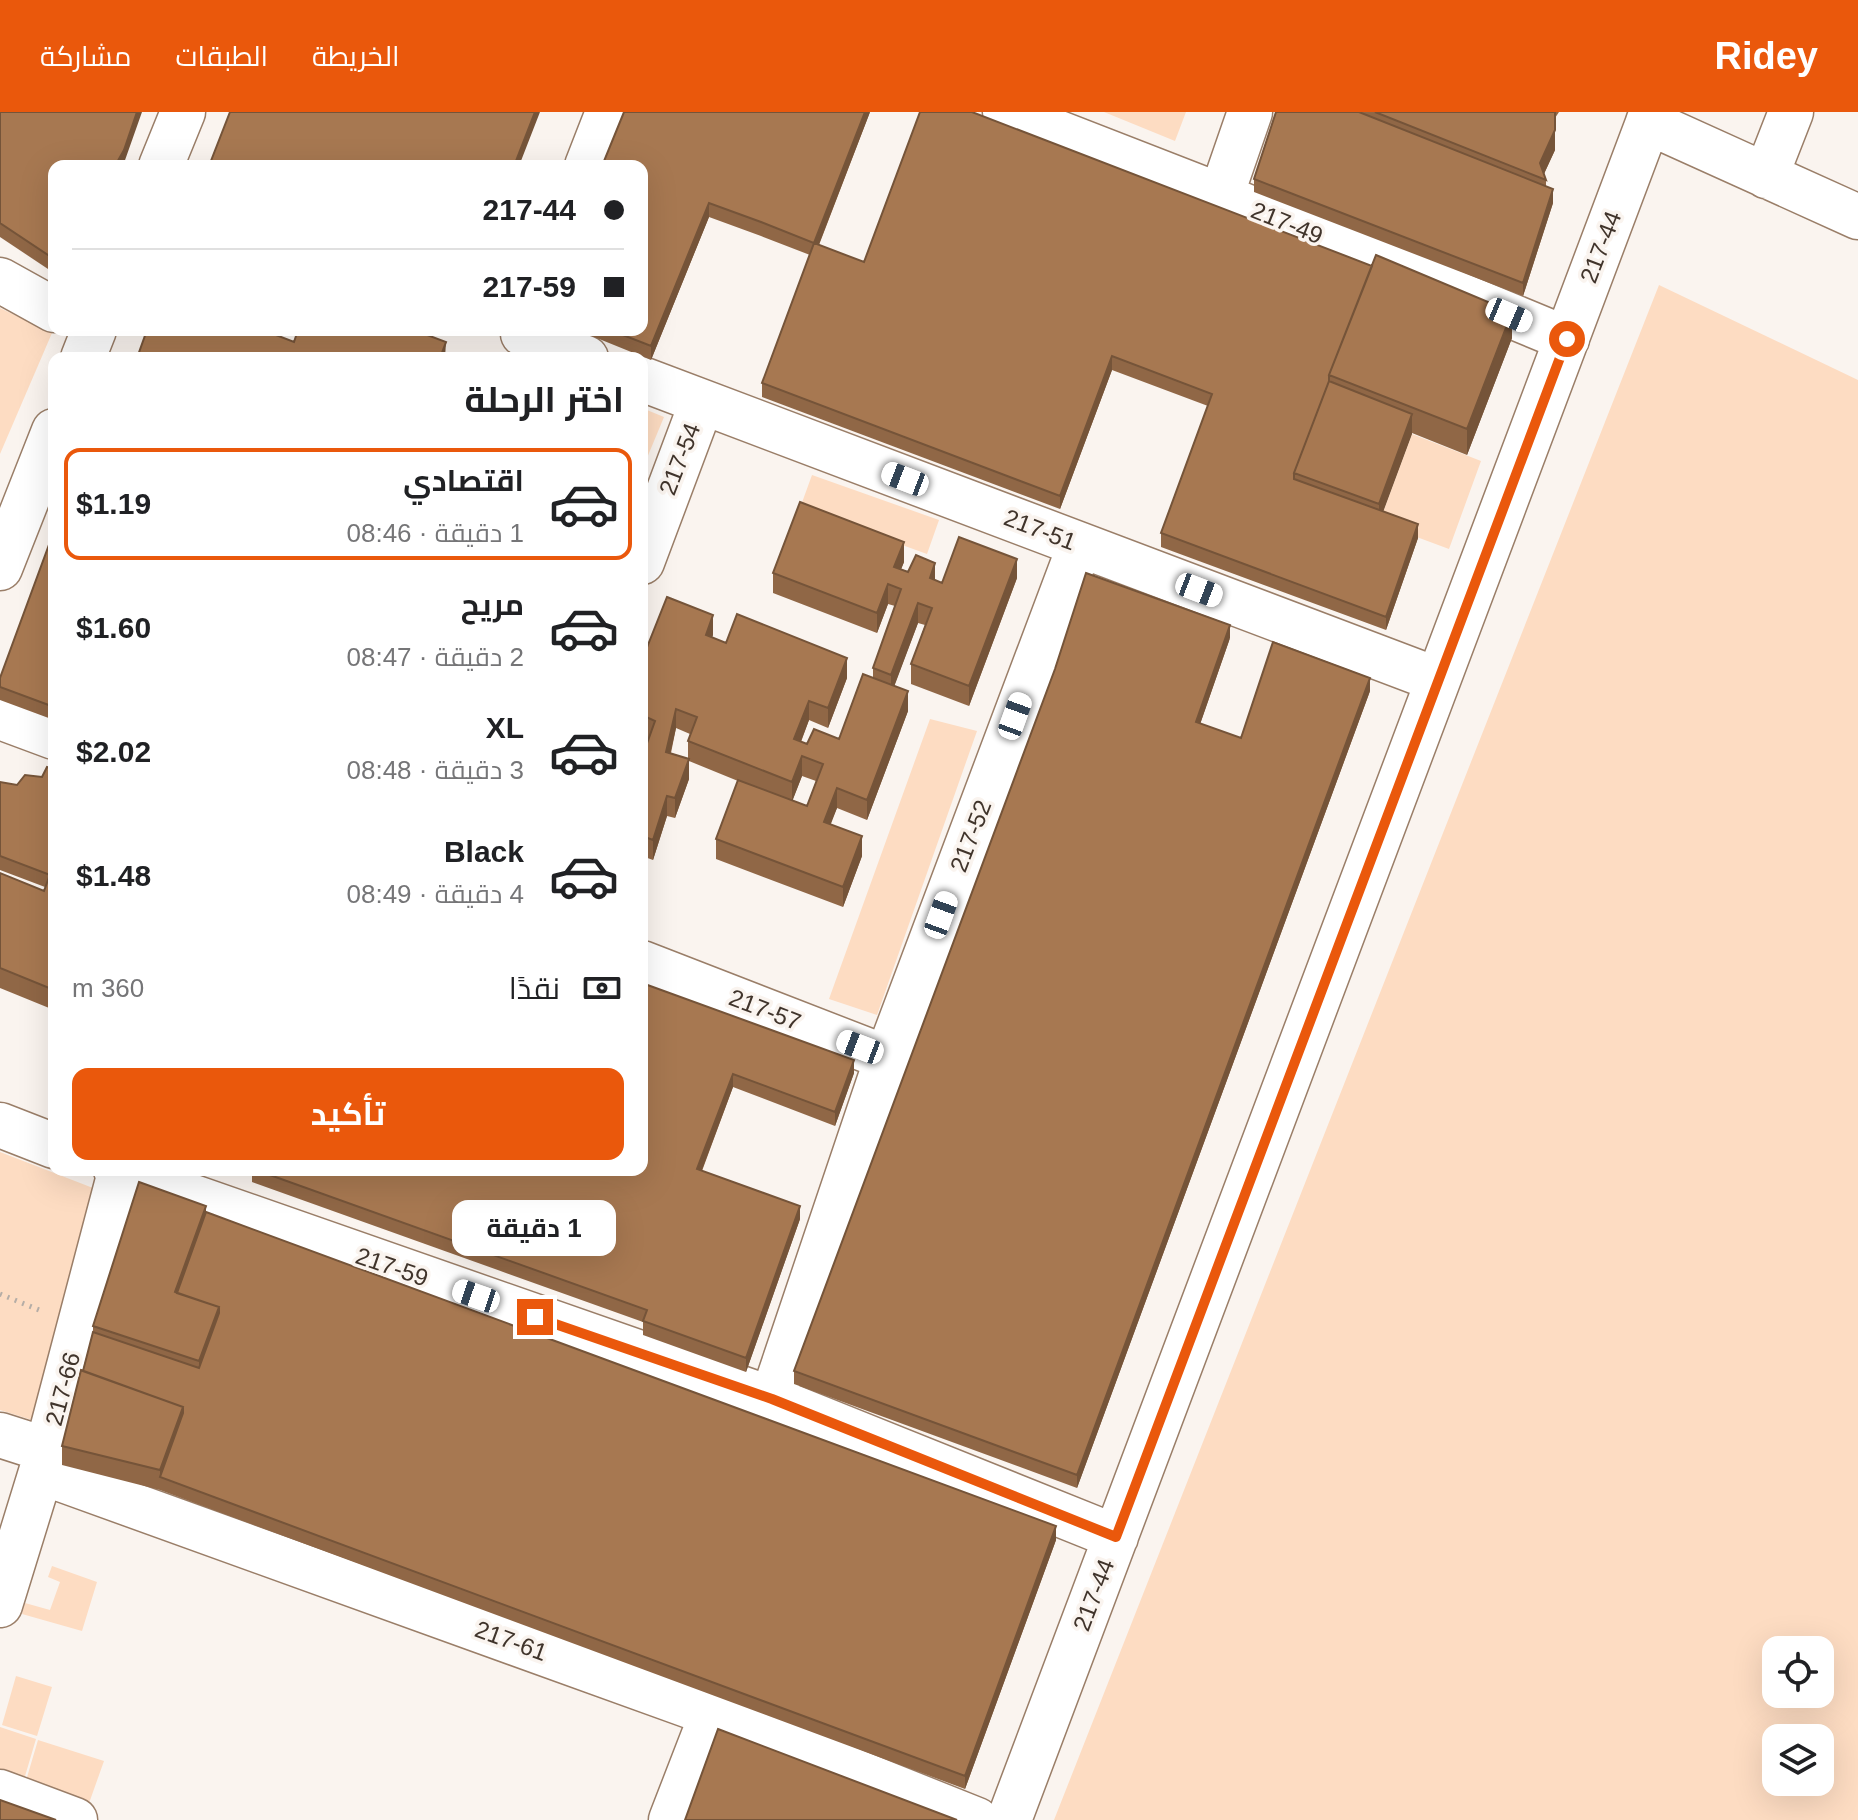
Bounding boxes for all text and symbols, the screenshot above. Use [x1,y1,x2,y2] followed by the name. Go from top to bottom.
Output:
[1715,35,1818,77] text: Ridey
[40,41,131,72] text: مشاركة
[175,41,268,72] text: الطبقات
[312,41,399,72] text: الخريطة
[483,193,576,226] text: 217-44
[1247,196,1327,249] street label: 217-49
[1575,207,1627,287] street label: 217-44
[483,270,576,303] text: 217-59
[1482,295,1536,335] car
[1549,321,1585,357] route start
[464,379,624,420] text: اختر الرحلة
[654,419,706,499] street label: 217-54
[878,459,932,499] car
[403,464,524,497] text: اقتصادي
[548,468,620,540] icon: car
[76,487,151,520] text: $1.19
[1000,504,1080,556] street label: 217-51
[346,518,524,548] text: 1 دقيقة · 08:46
[1172,570,1226,610] car
[461,588,524,621] text: مريح
[548,592,620,664] icon: car
[76,611,151,644] text: $1.60
[346,642,524,672] text: 2 دقيقة · 08:47
[996,689,1034,743] car
[486,711,524,744] text: XL
[548,716,620,788] icon: car
[76,735,151,768] text: $2.02
[346,755,524,785] text: 3 دقيقة · 08:48
[945,796,997,876] street label: 217-52
[444,835,524,868] text: Black
[548,840,620,912] icon: car
[76,859,151,892] text: $1.48
[346,879,524,909] text: 4 دقيقة · 08:49
[922,888,960,942] car
[580,966,624,1010] icon: cash
[509,972,560,1005] text: نقدًا
[72,973,144,1003] text: 360 m
[725,984,805,1036] street label: 217-57
[833,1027,887,1067] car
[72,1068,624,1160] button: تأكيد
[453,1201,617,1257] callout: 1 دقيقة
[486,1213,582,1243] text: 1 دقيقة
[352,1242,432,1291] street label: 217-59
[449,1277,503,1315] car
[517,1299,553,1335] route end
[40,1349,85,1428] street label: 217-66
[1068,1555,1120,1635] street label: 217-44
[471,1615,551,1666] street label: 217-61
[1762,1636,1834,1796] map controls
[1762,1636,1834,1708] button: locate
[1762,1724,1834,1796] button: layers

